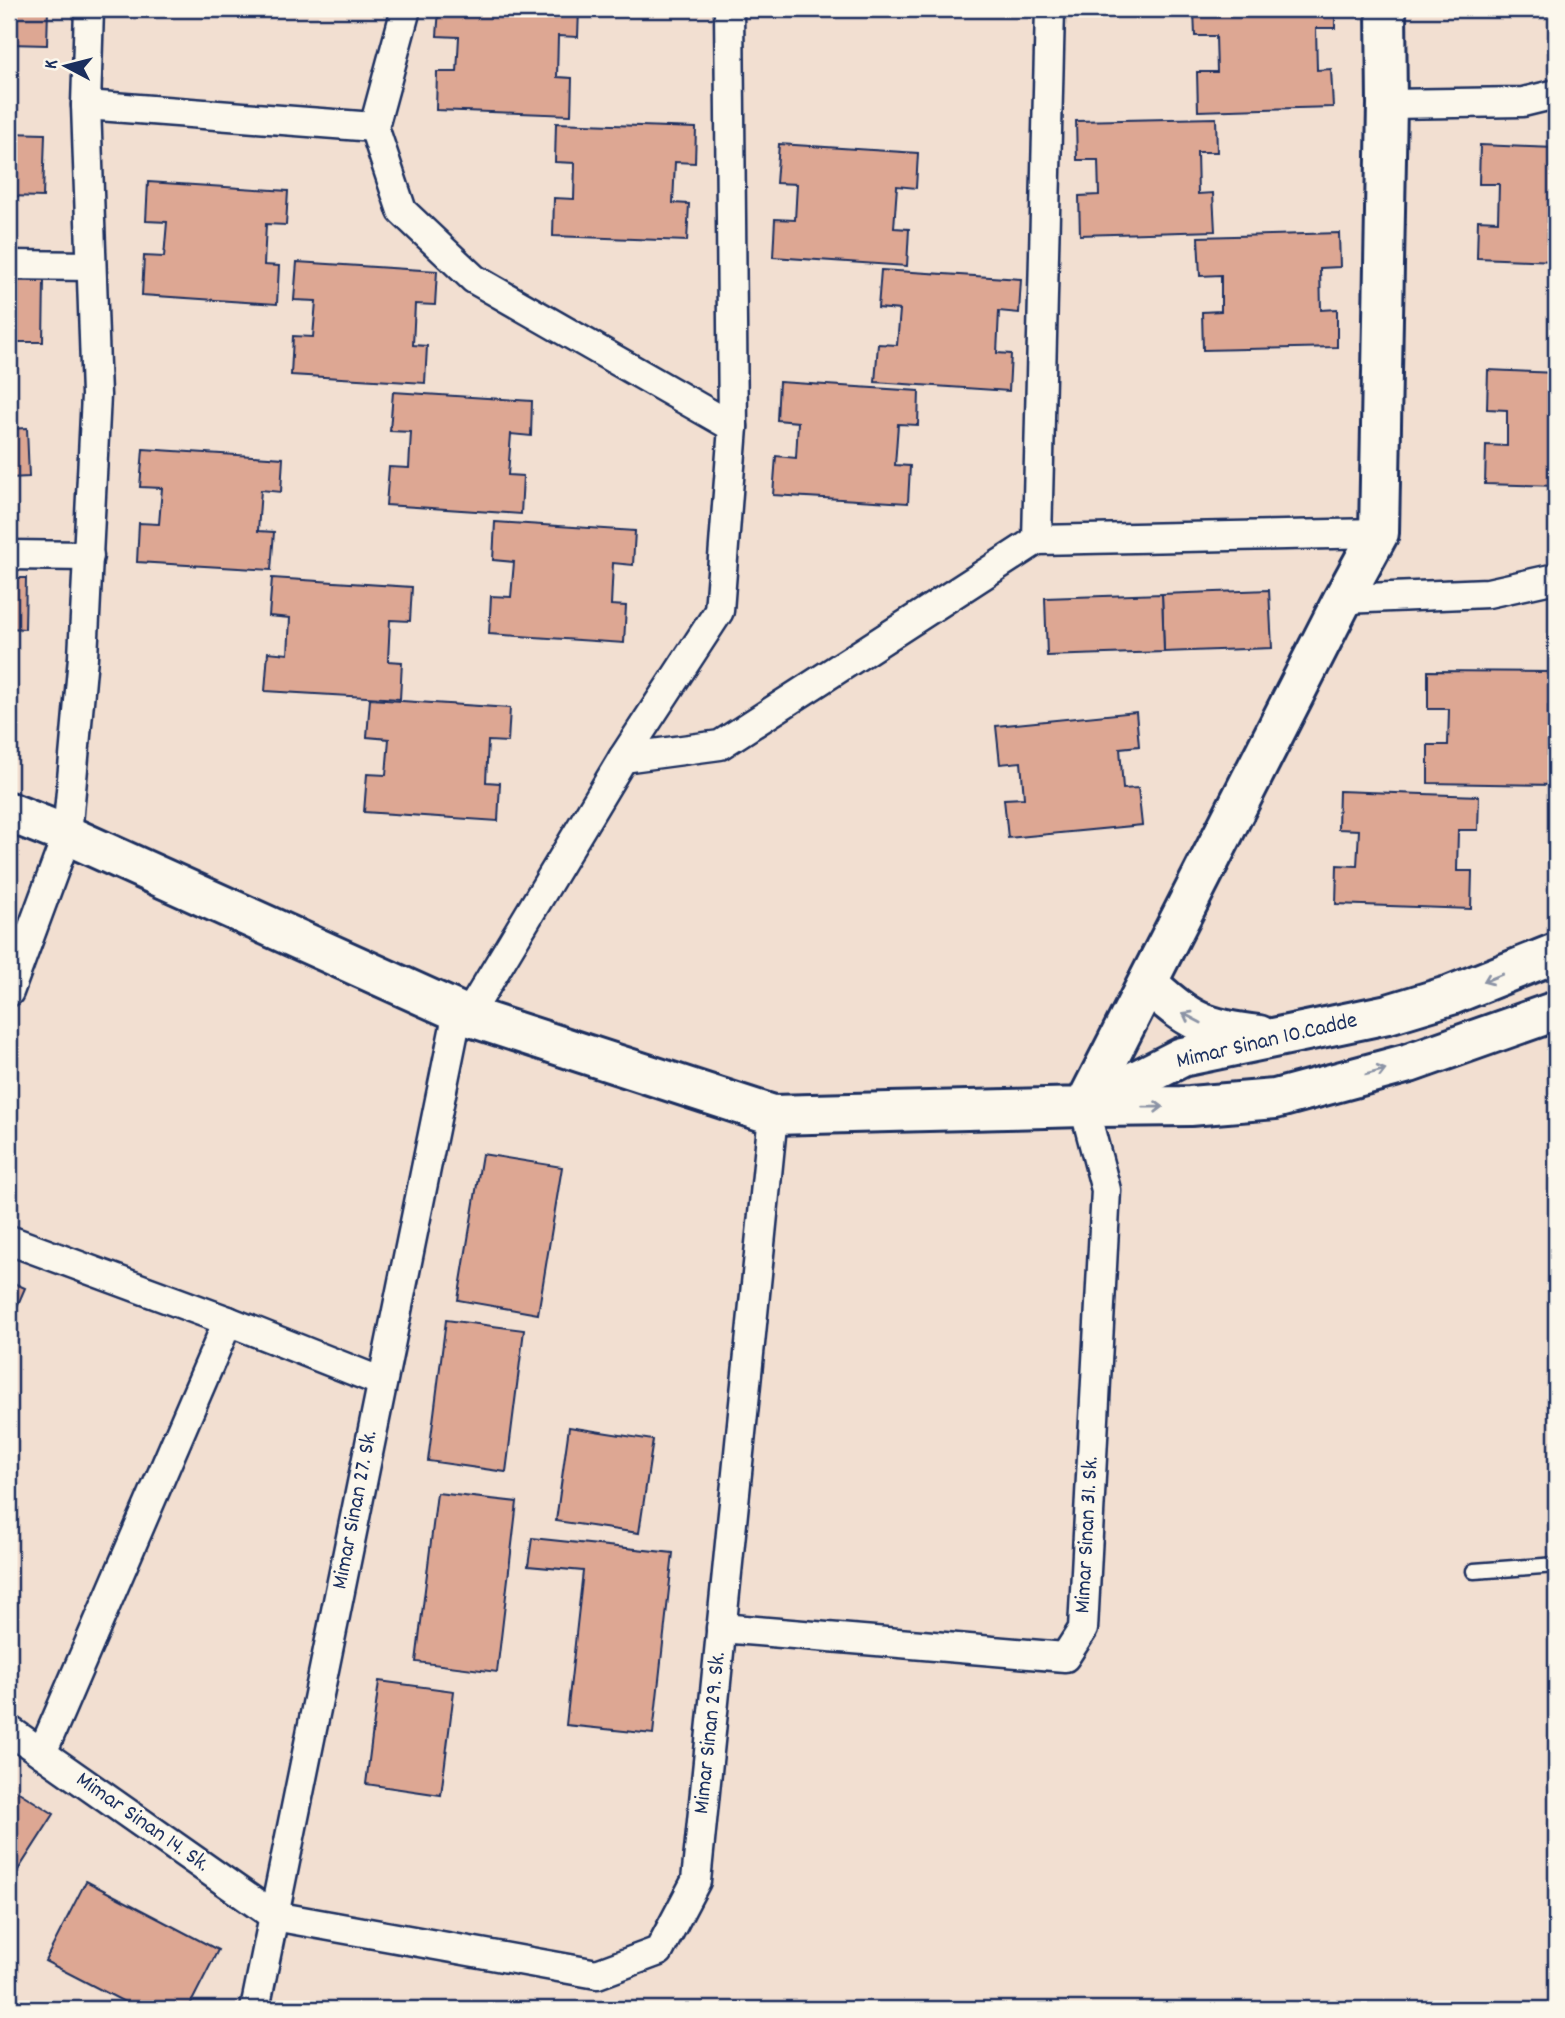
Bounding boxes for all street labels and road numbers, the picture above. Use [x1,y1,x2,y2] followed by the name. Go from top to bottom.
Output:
[1173,1005,1361,1079] street label: Mimar Sinan 10.Cadde
[324,1428,388,1592] street label: Mimar Sinan 27. Sk.
[1067,1456,1109,1614] street label: Mimar Sinan 31. Sk.
[686,1650,736,1816] street label: Mimar Sinan 29. Sk.
[68,1765,216,1881] street label: Mimar Sinan 14. Sk.

